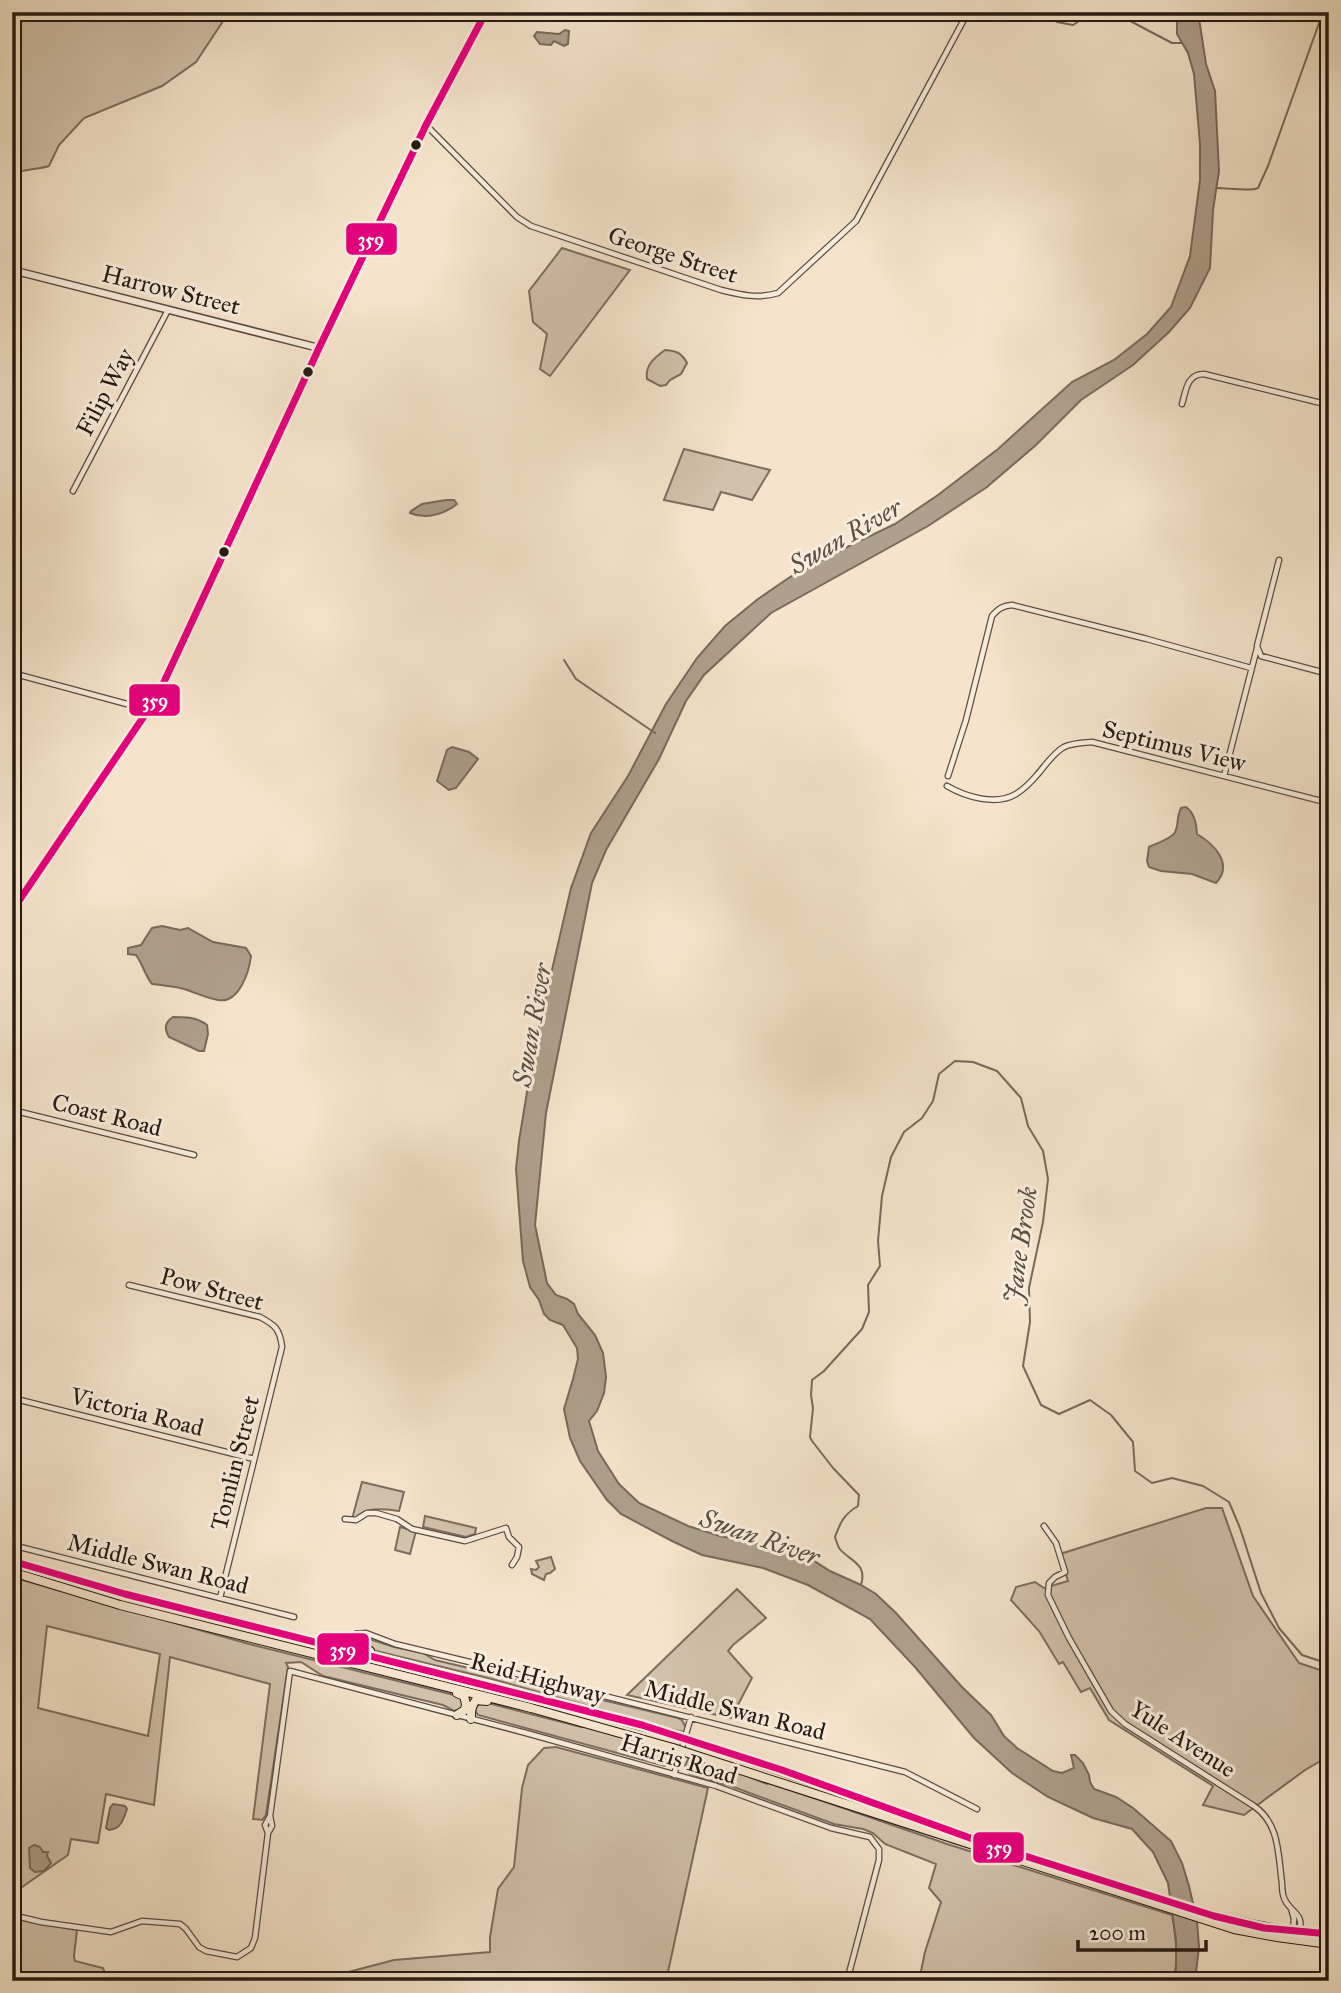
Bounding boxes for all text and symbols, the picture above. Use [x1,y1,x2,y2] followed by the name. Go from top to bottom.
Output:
[409,138,423,152] unlabelled marker
[604,220,742,290] street label: George Street
[345,222,398,256] line badge: 359
[358,228,384,252] text: 359
[99,258,244,322] street label: Harrow Street
[69,342,141,441] street label: Filip Way
[301,365,315,379] unlabelled marker
[782,490,908,582] water label: Swan River
[217,545,231,559] unlabelled marker
[128,683,181,717] line badge: 359
[142,689,168,713] text: 359
[1099,714,1250,779] street label: Septimus View
[505,960,559,1090] water label: Swan River
[49,1087,165,1143] street label: Coast Road
[996,1184,1044,1308] water label: Jane Brook
[157,1261,267,1317] street label: Pow Street
[66,1381,207,1443] street label: Victoria Road
[204,1392,266,1533] street label: Tomlin Street
[695,1501,825,1573] water label: Swan River
[64,1527,252,1601] street label: Middle Swan Road
[316,1632,370,1666] line badge: 359
[330,1638,356,1662] text: 359
[467,1646,610,1711] street label: Reid Highway
[641,1673,829,1747] street label: Middle Swan Road
[1125,1694,1241,1784] street label: Yule Avenue
[617,1727,741,1791] street label: Harris Road
[972,1831,1025,1864] line badge: 359
[986,1836,1012,1860] text: 359
[1078,1909,1206,1953] scale bar
[1089,1920,1146,1946] text: 200 m

